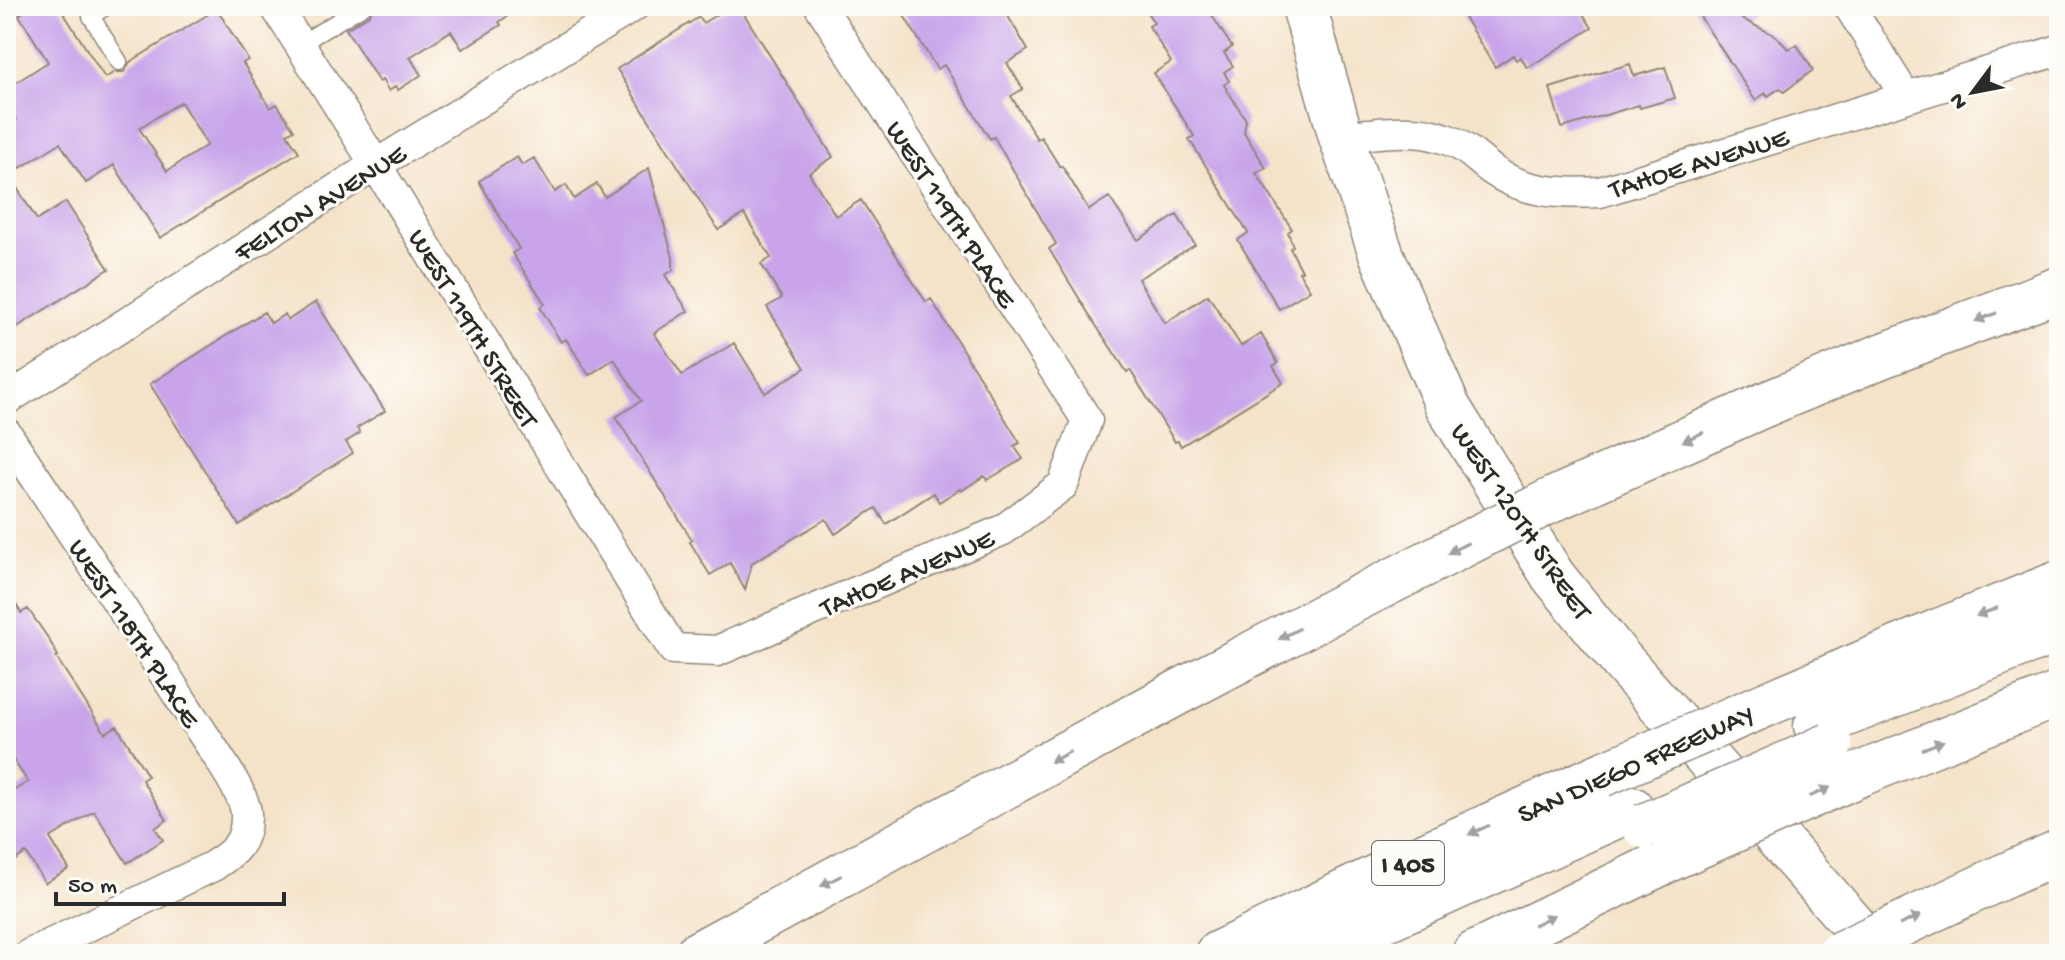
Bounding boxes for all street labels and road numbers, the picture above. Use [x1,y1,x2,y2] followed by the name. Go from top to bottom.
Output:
[876,116,1023,317] street label: WEST 119TH PLACE
[1604,122,1794,209] street label: TAHOE AVENUE
[229,138,415,271] street label: FELTON AVENUE
[399,224,544,436] street label: WEST 119TH STREET
[1441,418,1598,628] street label: WEST 120TH STREET
[814,523,1001,627] street label: TAHOE AVENUE
[59,534,206,736] street label: WEST 118TH PLACE
[1514,699,1760,833] street label: SAN DIEGO FREEWAY
[1372,841,1444,885] road number: I 405

